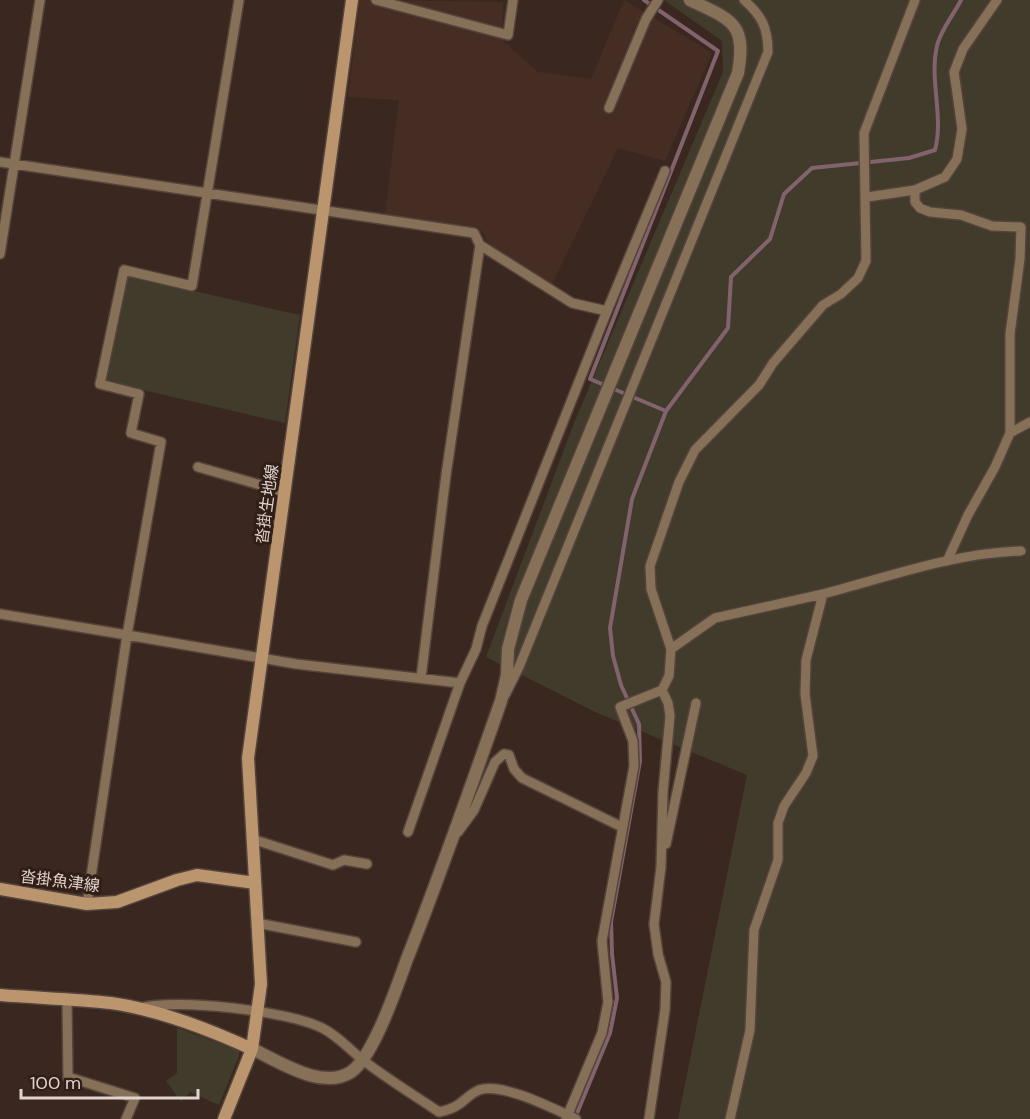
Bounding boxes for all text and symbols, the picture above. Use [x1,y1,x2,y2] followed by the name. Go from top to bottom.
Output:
[251,463,283,545] street label: 沓掛生地線
[19,866,101,896] street label: 沓掛魚津線
[21,1062,198,1100] scale bar
[30,1071,81,1095] text: 100 m

